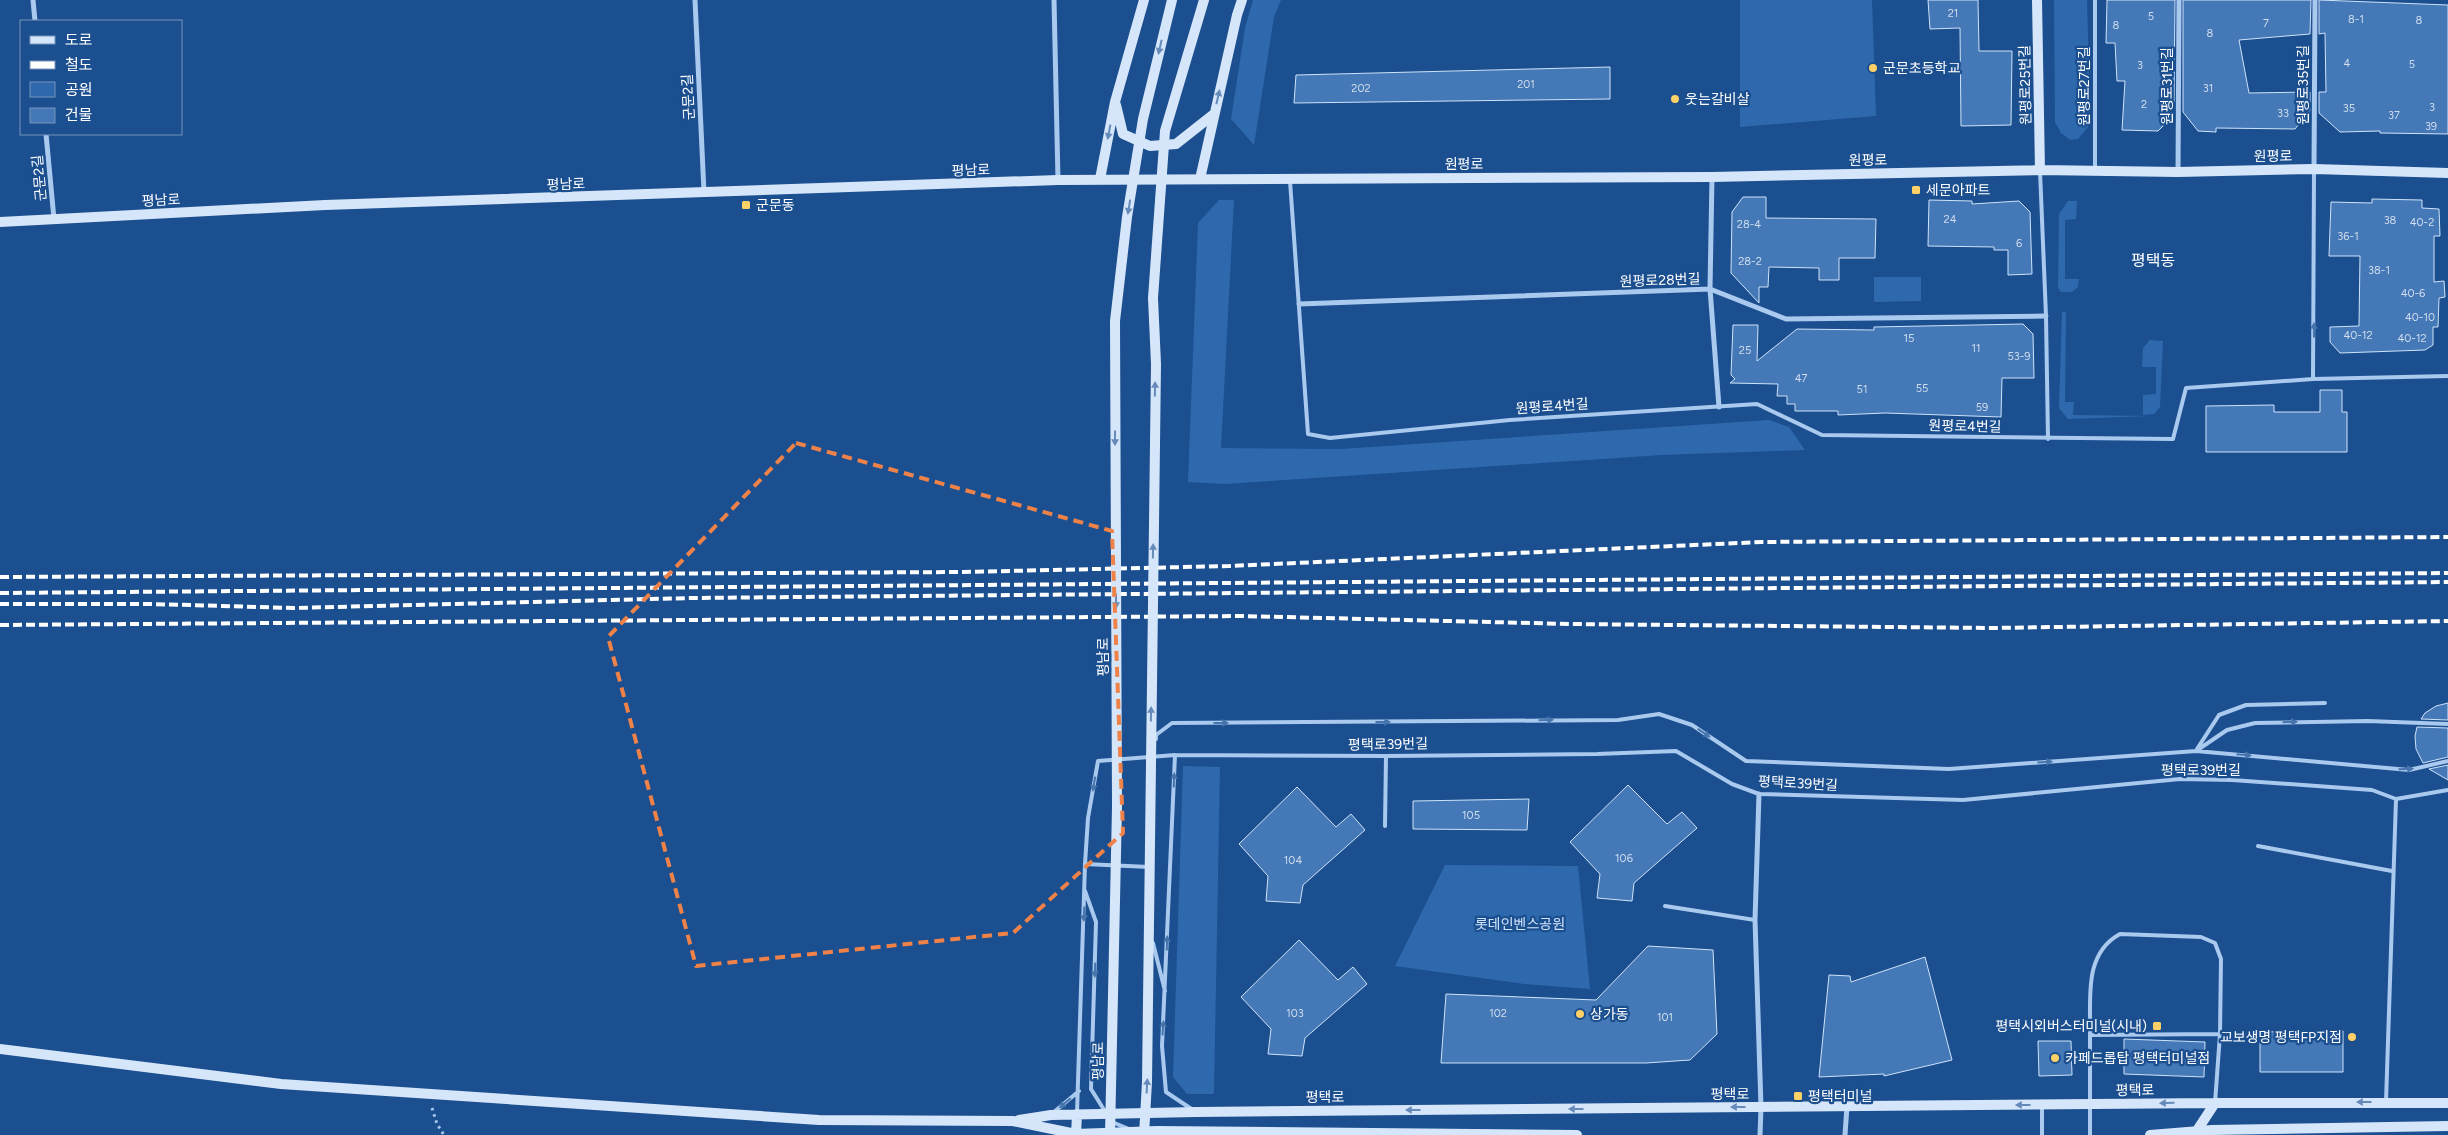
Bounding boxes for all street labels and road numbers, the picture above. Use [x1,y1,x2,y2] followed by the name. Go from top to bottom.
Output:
[2016,45,2035,125] street label: 원평로25번길
[2295,45,2312,125] street label: 원평로35번길
[2076,46,2093,126] street label: 원평로27번길
[2159,47,2176,125] street label: 원평로31번길
[679,73,698,121] street label: 군문2길
[2254,148,2293,165] street label: 원평로
[1849,152,1888,169] street label: 원평로
[29,154,50,202] street label: 군문2길
[1445,156,1483,173] street label: 원평로
[951,161,991,180] street label: 평남로
[546,175,586,194] street label: 평남로
[141,191,181,210] street label: 평남로
[1619,271,1701,290] street label: 원평로28번길
[1515,395,1589,418] street label: 원평로4번길
[1928,417,2002,436] street label: 원평로4번길
[1095,638,1112,676] street label: 평남로
[1348,735,1428,754] street label: 평택로39번길
[2161,762,2241,779] street label: 평택로39번길
[1758,773,1838,794] street label: 평택로39번길
[1090,1041,1107,1080] street label: 평남로
[2116,1082,2155,1099] street label: 평택로
[1711,1086,1749,1103] street label: 평택로
[1306,1089,1344,1106] street label: 평택로

